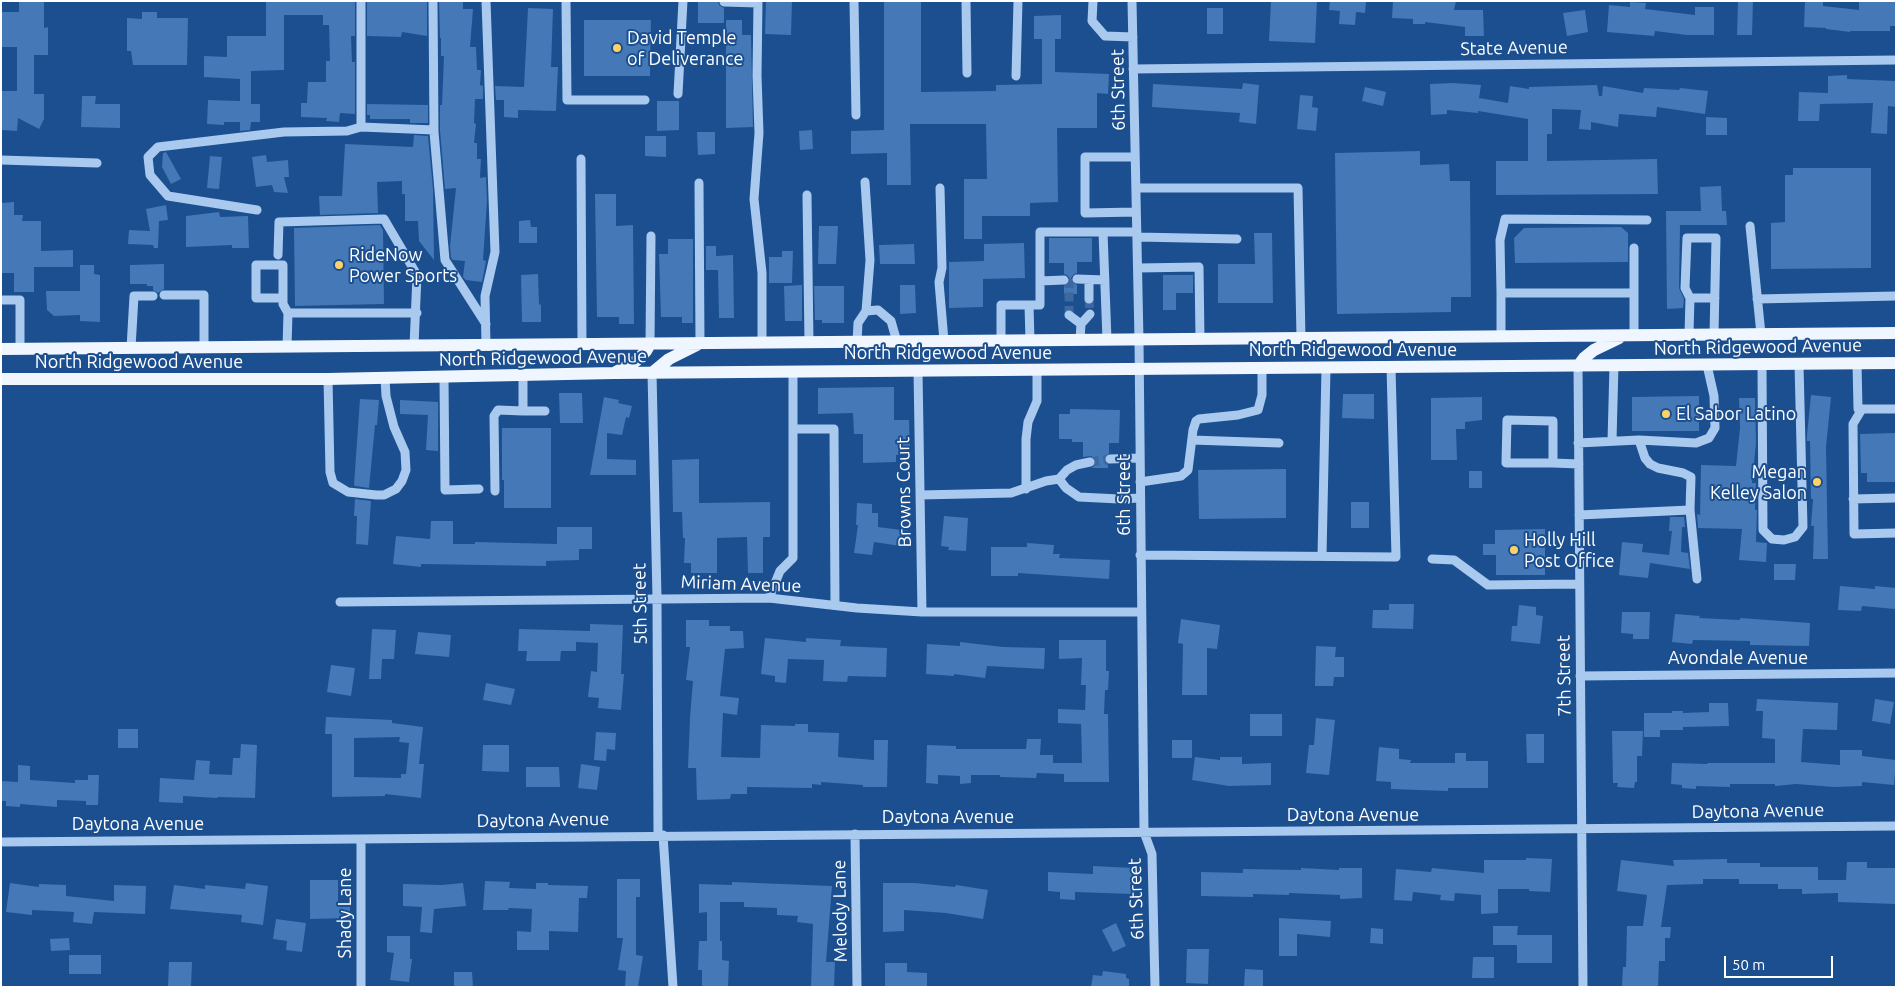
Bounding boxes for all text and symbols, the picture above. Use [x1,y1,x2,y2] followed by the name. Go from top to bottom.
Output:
[627,27,743,70] place label: David Temple of Deliverance
[1460,36,1568,60] street label: State Avenue
[611,42,623,54] marker: David Temple of Deliverance
[1106,49,1130,131] street label: 6th Street
[349,244,457,286] place label: RideNow Power Sports
[333,259,345,271] marker: RideNow Power Sports
[1654,334,1862,360] street label: North Ridgewood Avenue
[1249,339,1457,361] street label: North Ridgewood Avenue
[844,342,1052,364] street label: North Ridgewood Avenue
[439,345,647,371] street label: North Ridgewood Avenue
[35,351,243,373] street label: North Ridgewood Avenue
[1676,403,1796,425] place label: El Sabor Latino
[1660,408,1672,420] marker: El Sabor Latino
[892,436,916,548] street label: Browns Court
[1113,454,1135,536] street label: 6th Street
[1710,461,1807,504] place label: Megan Kelley Salon
[1811,476,1823,488] marker: Megan Kelley Salon
[1524,529,1614,572] place label: Holly Hill Post Office
[1508,544,1520,556] marker: Holly Hill Post Office
[628,563,652,645] street label: 5th Street
[680,571,802,597] street label: Miriam Avenue
[1552,635,1576,717] street label: 7th Street
[1668,647,1808,669] street label: Avondale Avenue
[1692,799,1824,823] street label: Daytona Avenue
[1287,804,1419,826] street label: Daytona Avenue
[882,806,1014,828] street label: Daytona Avenue
[477,808,609,832] street label: Daytona Avenue
[72,813,204,835] street label: Daytona Avenue
[1124,858,1148,940] street label: 6th Street
[828,859,852,963] street label: Melody Lane
[334,868,356,958] street label: Shady Lane
[1727,946,1836,978] scale bar
[1732,956,1765,973] text: 50 m

